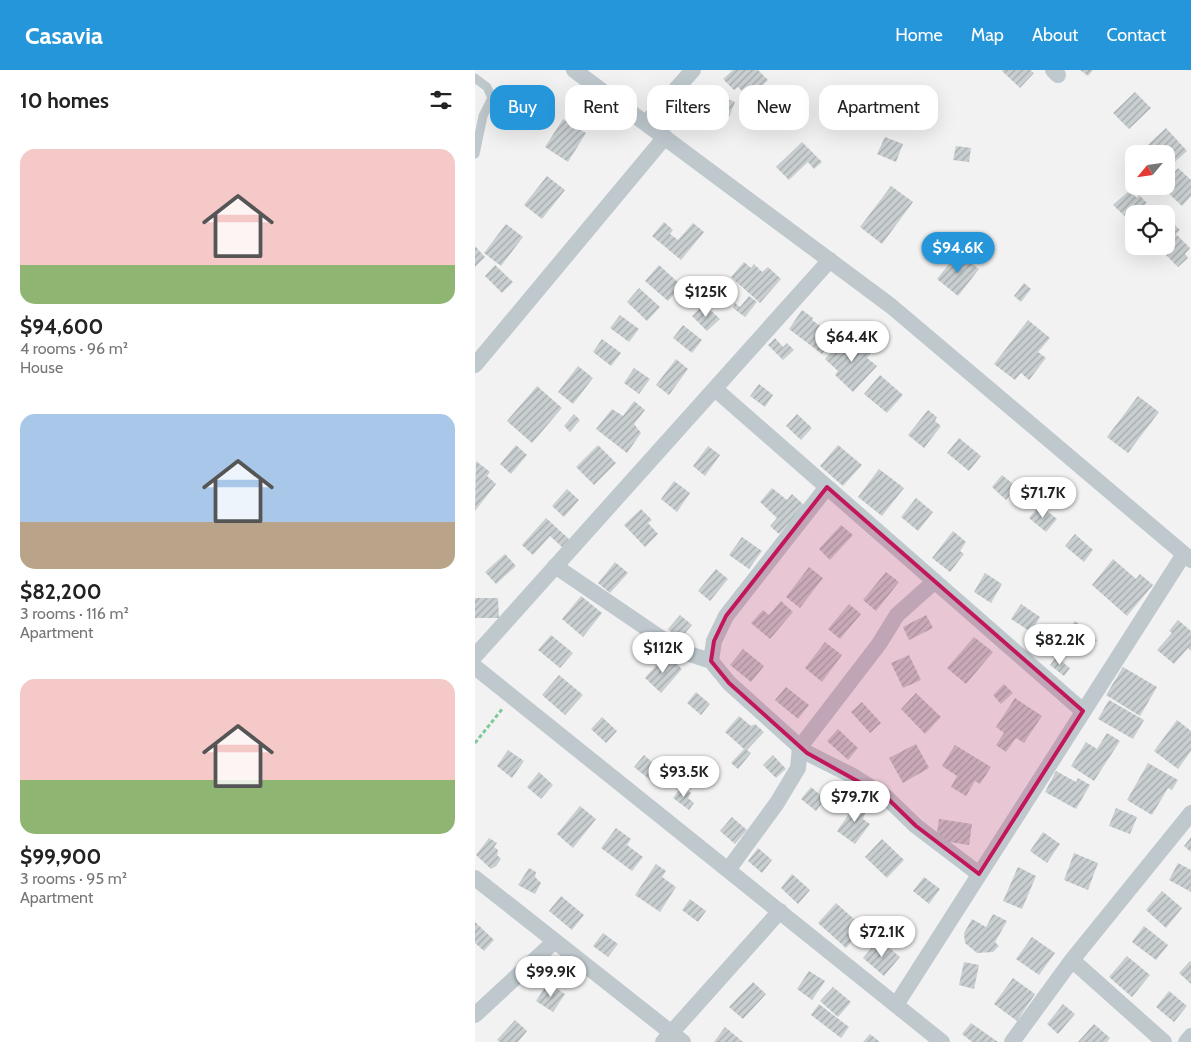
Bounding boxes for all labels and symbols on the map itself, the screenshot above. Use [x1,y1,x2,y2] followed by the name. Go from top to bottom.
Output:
[1125,145,1175,195] north arrow
[917,232,999,274] pin: $94.6K
[671,276,741,318] pin: $125K
[811,320,893,363] pin: $64.4K
[1002,476,1084,519] pin: $71.7K
[1019,624,1101,666] pin: $82.2K
[628,632,698,674] pin: $112K
[643,756,725,798] pin: $93.5K
[814,780,896,823] pin: $79.7K
[841,916,923,958] pin: $72.1K
[510,956,592,998] pin: $99.9K

